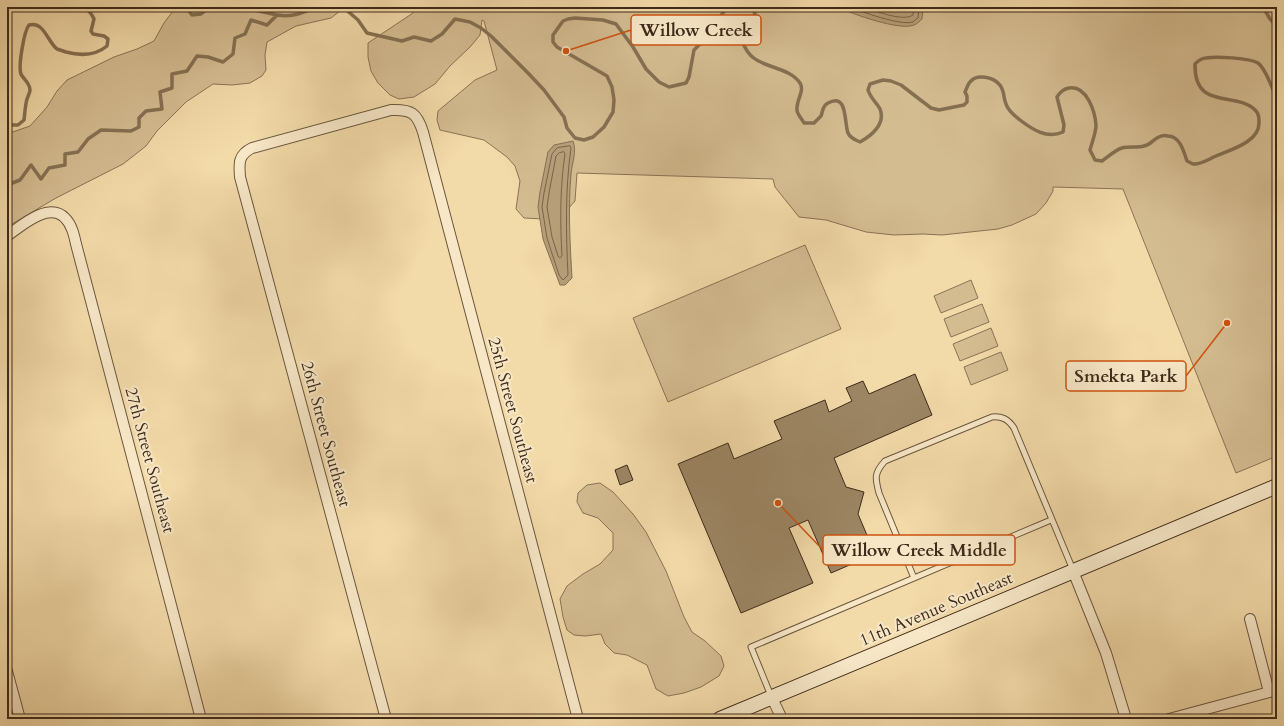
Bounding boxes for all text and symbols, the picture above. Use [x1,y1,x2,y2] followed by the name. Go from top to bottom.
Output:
[631,15,761,45] callout: Willow Creek
[638,18,754,43] text: Willow Creek
[482,335,544,486] street label: 25th Street Southeast
[295,359,357,510] street label: 26th Street Southeast
[1066,361,1186,391] callout: Smekta Park
[1074,364,1178,389] text: Smekta Park
[119,385,181,536] street label: 27th Street Southeast
[823,535,1015,565] callout: Willow Creek Middle
[830,538,1007,563] text: Willow Creek Middle
[856,566,1017,652] street label: 11th Avenue Southeast

